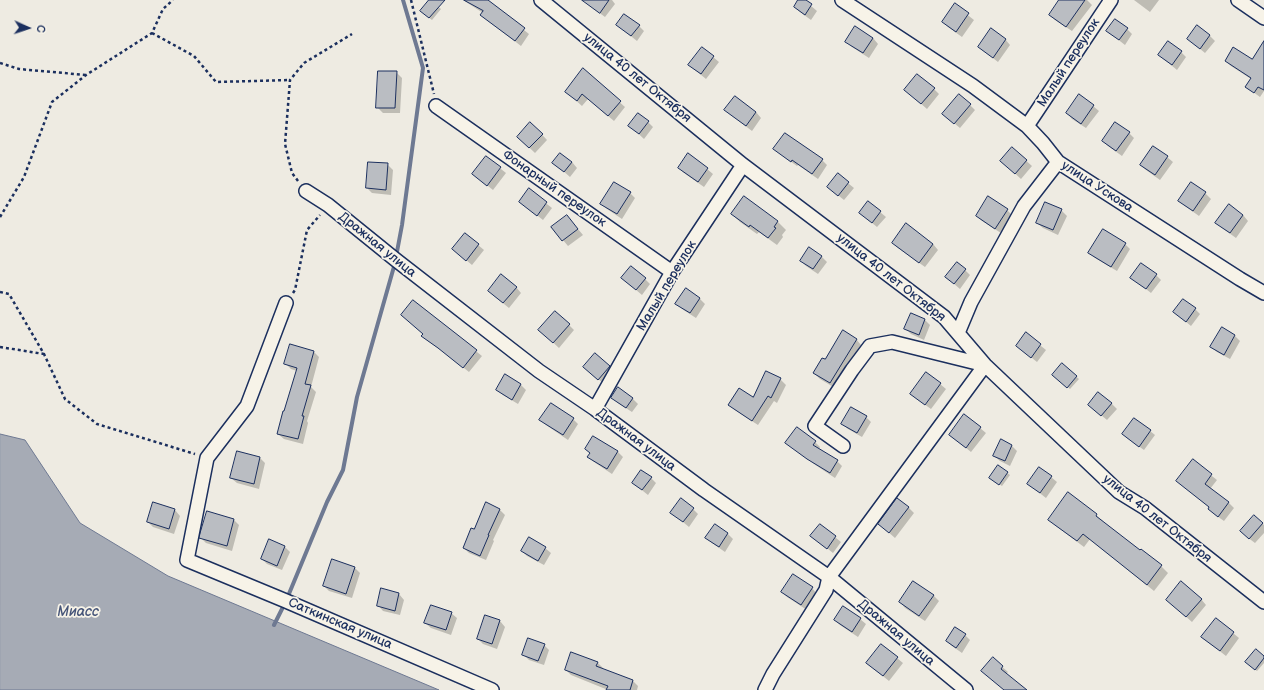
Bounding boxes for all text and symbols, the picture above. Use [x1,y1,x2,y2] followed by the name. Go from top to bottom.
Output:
[8,8,48,48] north arrow
[1035,16,1103,110] street label: Малый переулок
[34,24,47,33] text: С
[580,30,694,126] street label: улица 40 лет Октября
[499,147,609,231] street label: Фонарный переулок
[1058,158,1136,216] street label: улица Ускова
[335,209,419,281] street label: Дражная улица
[833,231,949,325] street label: улица 40 лет Октября
[634,238,700,334] street label: Малый переулок
[593,405,679,475] street label: Дражная улица
[1099,472,1215,566] street label: улица 40 лет Октября
[286,595,394,653] street label: Саткинская улица
[855,596,937,670] street label: Дражная улица
[57,604,99,620] water label: Миасс

